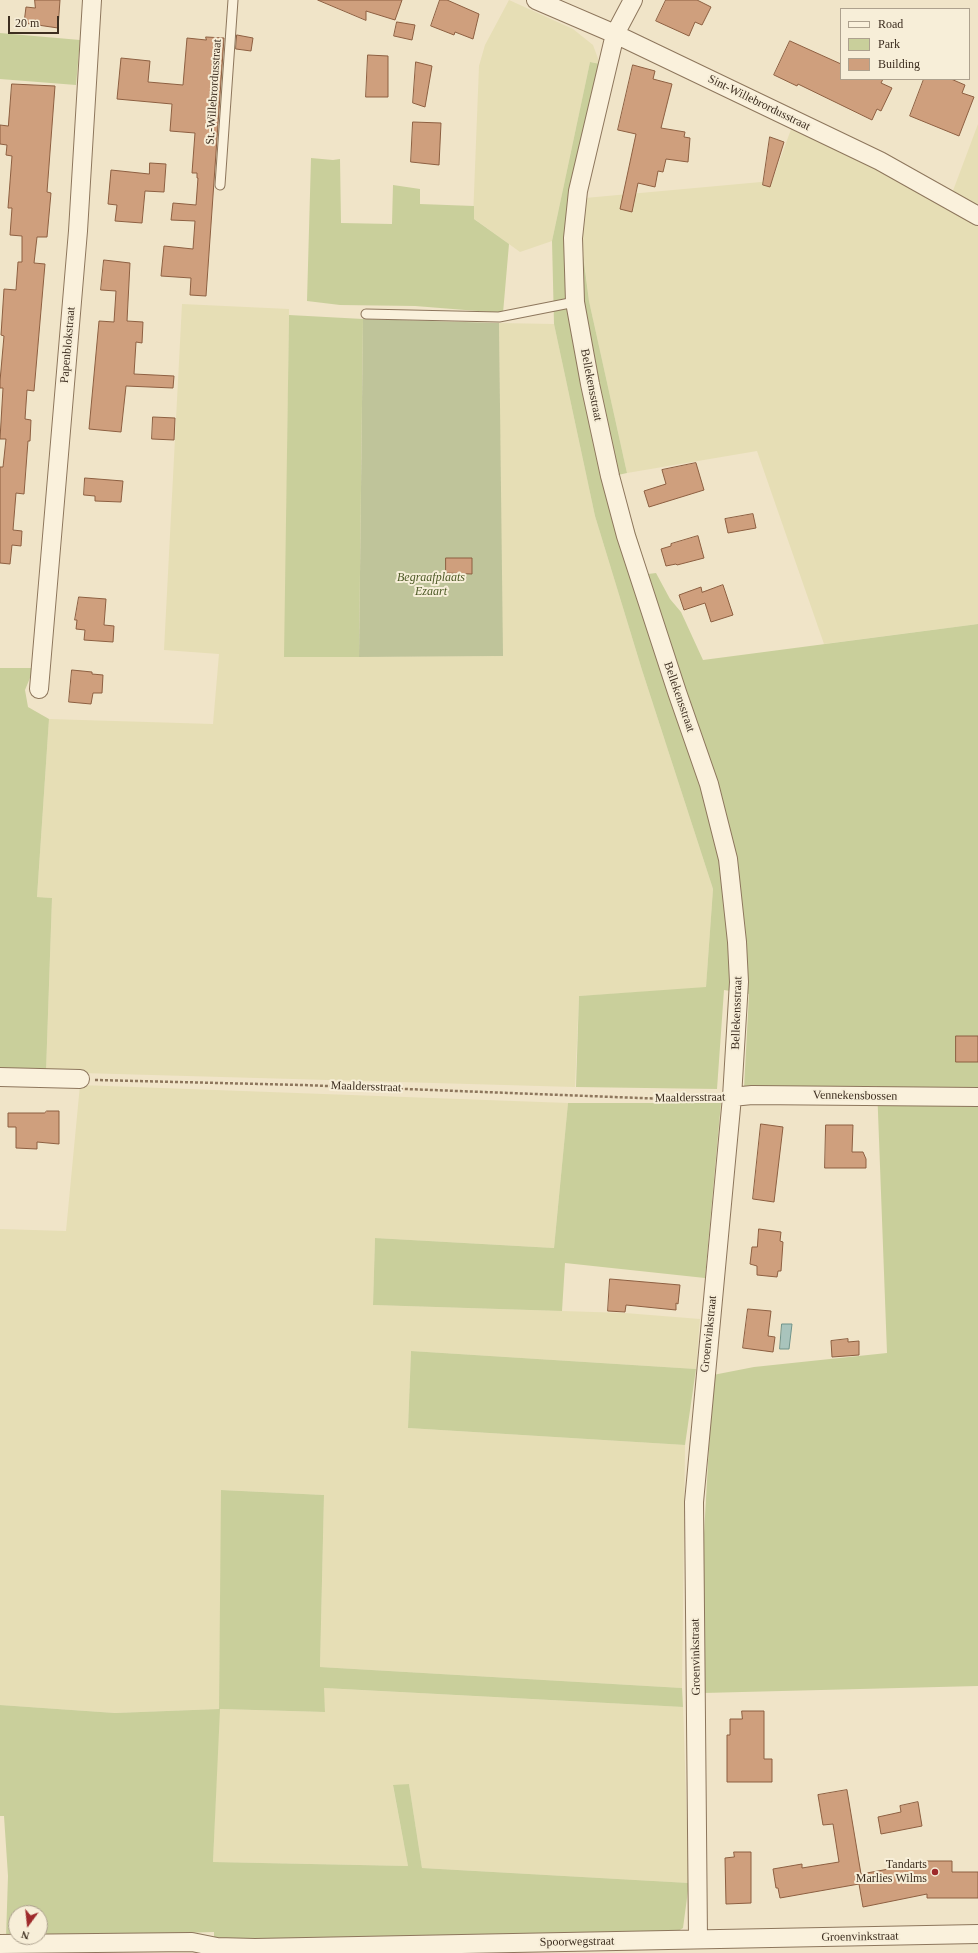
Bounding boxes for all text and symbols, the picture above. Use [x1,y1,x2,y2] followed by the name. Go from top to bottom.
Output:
[10,8,61,34] scale bar
[840,8,970,80] legend
[15,16,39,30] text: 20 m
[878,17,903,31] text: Road
[878,37,900,51] text: Park
[203,39,225,145] street label: St.-Willebrordusstraat
[878,57,920,71] text: Building
[705,72,813,134] street label: Sint-Willebrordusstraat
[57,306,79,384] street label: Papenblokstraat
[577,348,605,422] street label: Bellekensstraat
[397,571,465,599] park label: Begraafplaats Ezaart
[660,660,698,734] street label: Bellekensstraat
[729,976,745,1050] street label: Bellekensstraat
[330,1079,402,1095] street label: Maaldersstraat
[813,1088,897,1104] street label: Vennekensbossen
[655,1090,725,1106] street label: Maaldersstraat
[698,1295,720,1373] street label: Groenvinkstraat
[688,1618,704,1696] street label: Groenvinkstraat
[856,1858,927,1886] place label: Tandarts Marlies Wilms
[930,1867,940,1877] marker: Tandarts Marlies Wilms
[8,1905,48,1945] north arrow
[20,1929,31,1942] text: N
[821,1929,899,1945] street label: Groenvinkstraat
[540,1934,614,1950] street label: Spoorwegstraat

